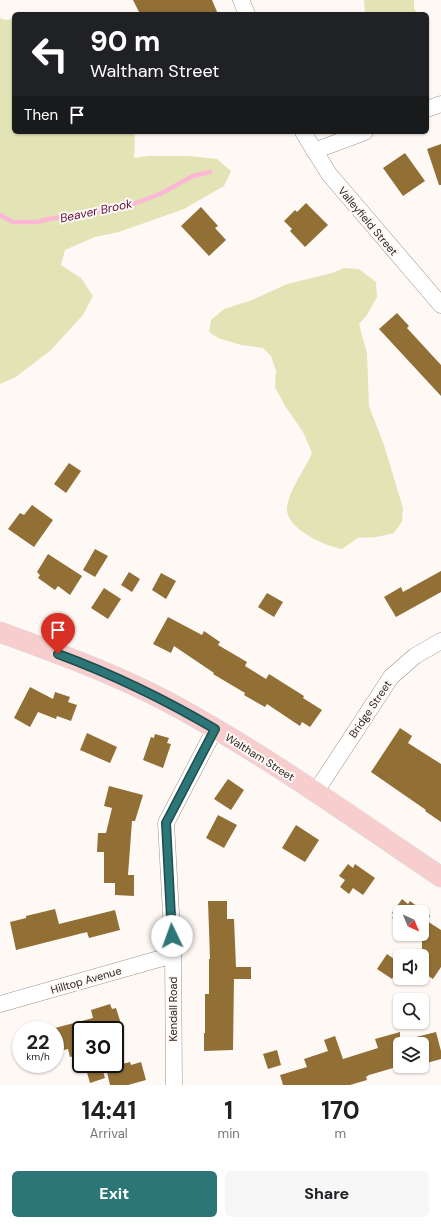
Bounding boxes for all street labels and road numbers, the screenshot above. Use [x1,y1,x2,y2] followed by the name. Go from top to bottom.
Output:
[335,184,401,258] street label: Valleyfield Street
[346,678,394,740] street label: Bridge Street
[223,730,297,784] street label: Waltham Street
[49,963,123,997] street label: Hilltop Avenue
[166,976,180,1041] street label: Kendall Road

